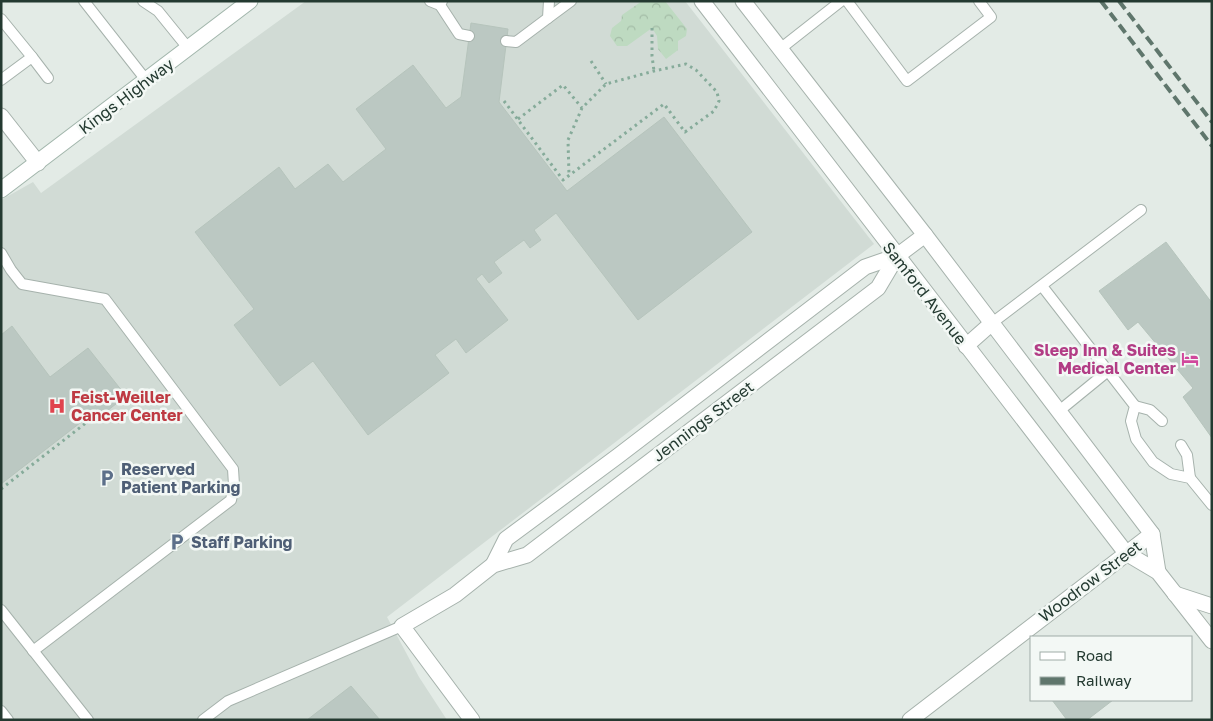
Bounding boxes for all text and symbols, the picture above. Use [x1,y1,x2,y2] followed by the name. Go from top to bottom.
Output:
[75,54,177,138] street label: Kings Highway
[879,238,971,348] street label: Samford Avenue
[1034,340,1176,378] place label: Sleep Inn & Suites Medical Center
[1180,349,1200,369] hotel icon: Sleep Inn & Suites Medical Center
[648,376,758,466] street label: Jennings Street
[71,387,183,425] place label: Feist-Weiller Cancer Center
[47,396,67,416] hospital icon: Feist-Weiller Cancer Center
[121,459,240,497] place label: Reserved Patient Parking
[97,468,117,488] parking icon: Reserved Patient Parking
[167,532,187,552] parking icon: Staff Parking
[191,532,293,552] place label: Staff Parking
[1035,536,1145,626] street label: Woodrow Street
[1030,636,1193,701] legend
[1076,646,1113,664] text: Road
[1076,671,1132,689] text: Railway

